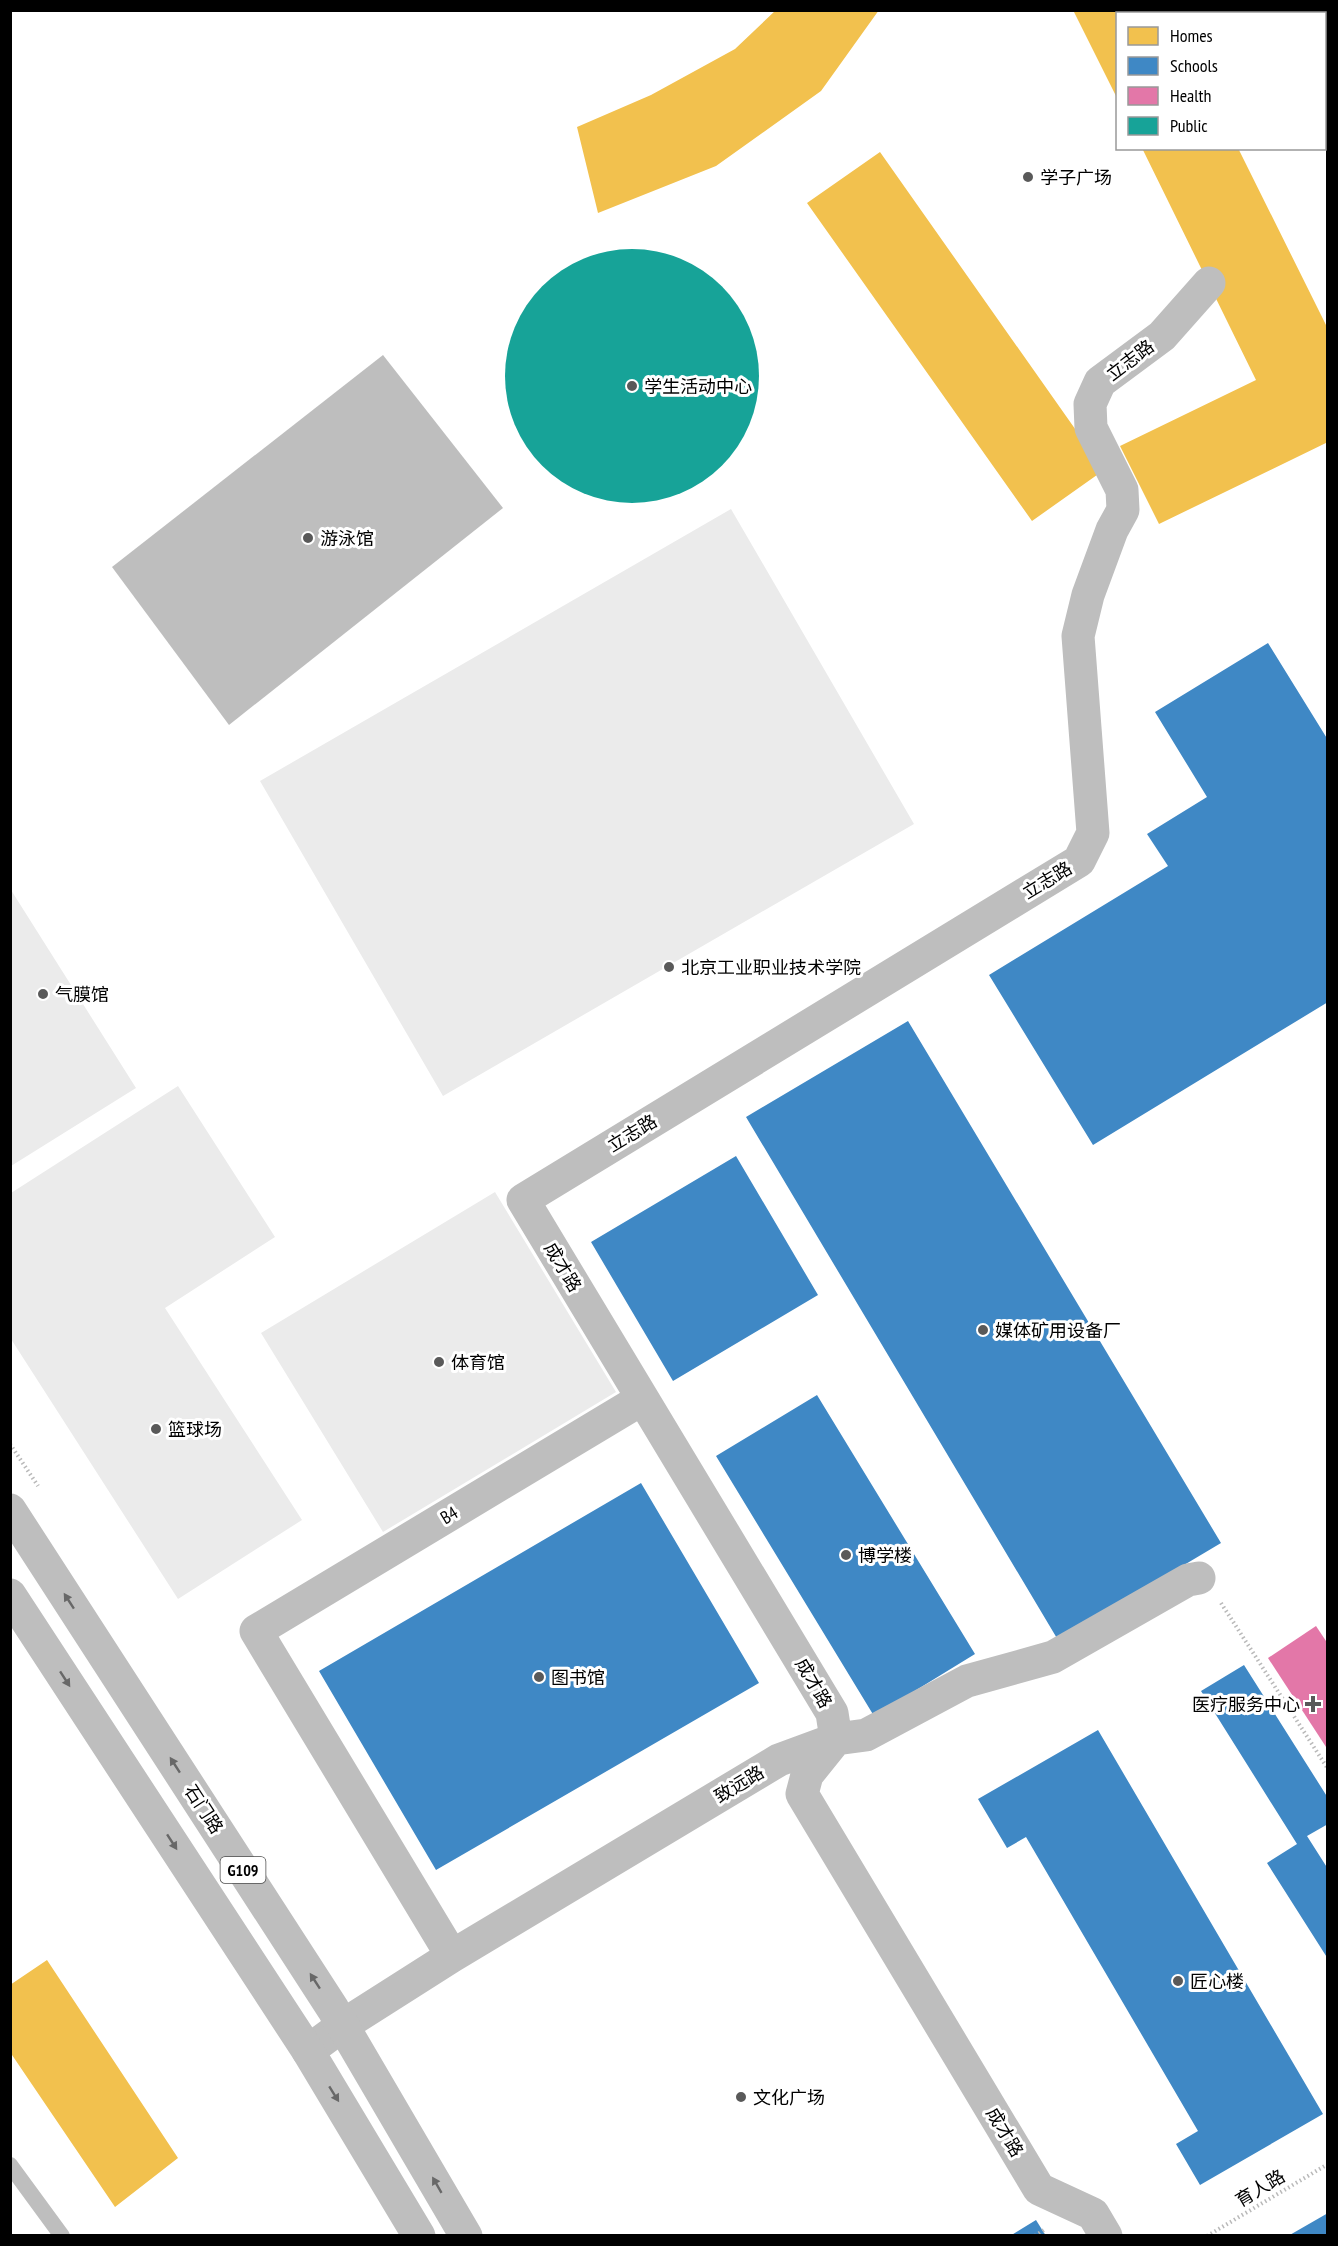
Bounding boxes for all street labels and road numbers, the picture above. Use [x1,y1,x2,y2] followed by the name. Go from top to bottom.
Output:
[1102,335,1158,385] street label: 立志路
[1018,856,1076,904] street label: 立志路
[603,1109,661,1157] street label: 立志路
[539,1238,587,1296] street label: 成才路
[436,1501,462,1529] street label: B4
[791,1654,837,1712] street label: 成才路
[710,1760,768,1808] street label: 致远路
[180,1780,228,1838] street label: 石门路
[220,1857,266,1883] road number: G109
[981,2103,1029,2161] street label: 成才路
[1231,2164,1289,2212] street label: 育人路

